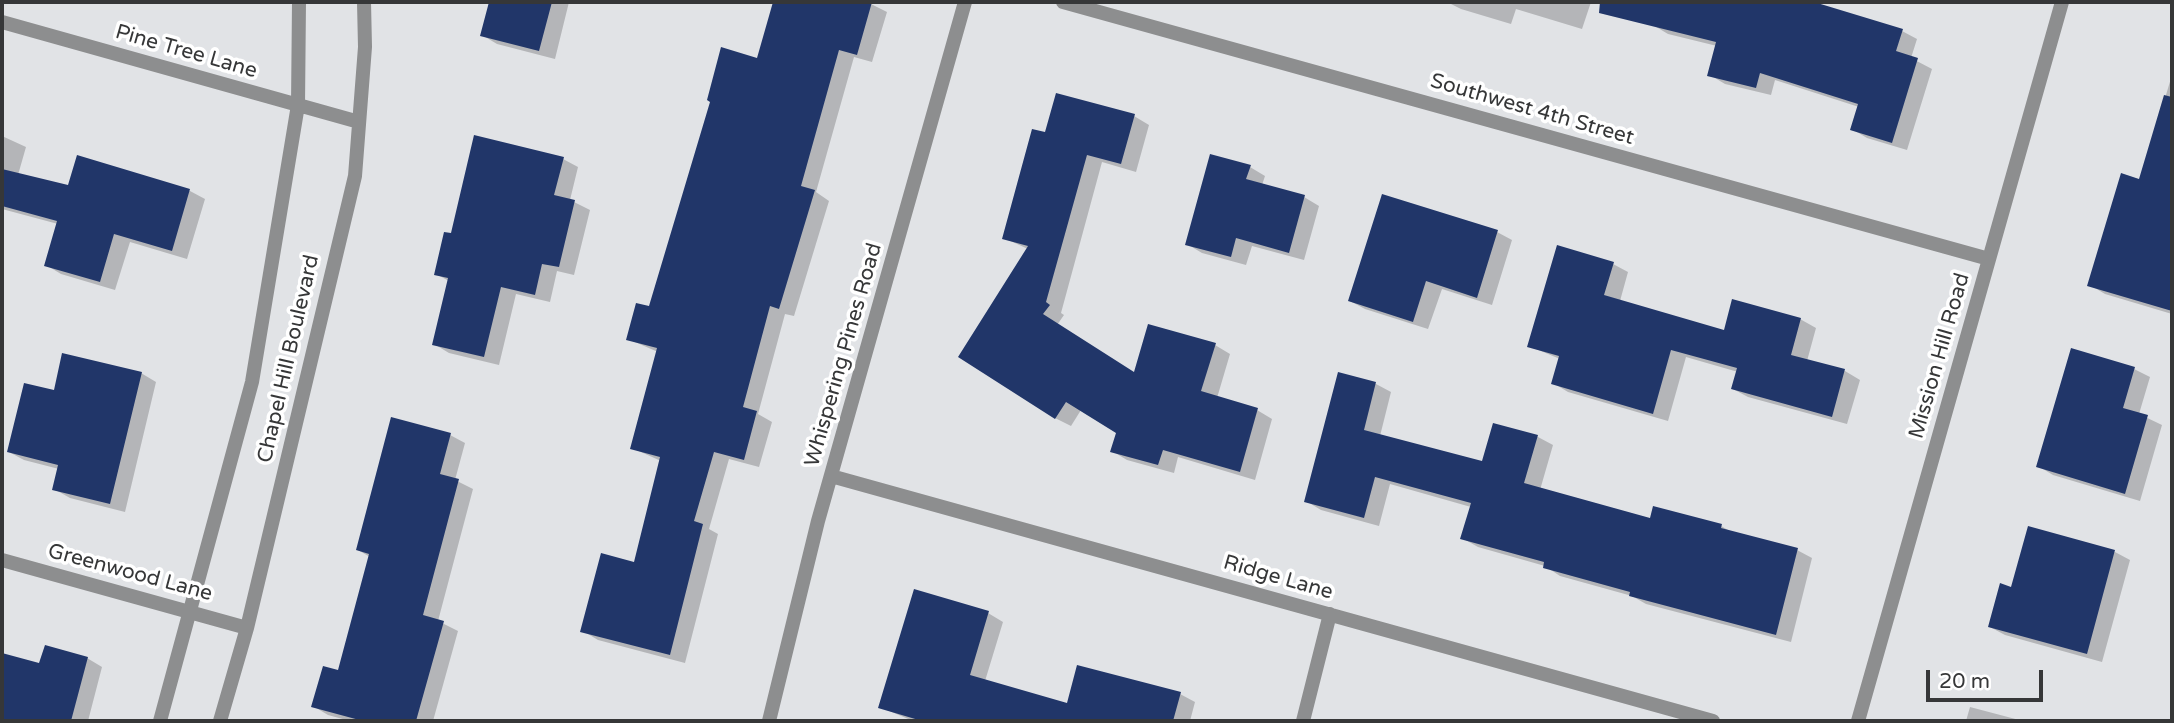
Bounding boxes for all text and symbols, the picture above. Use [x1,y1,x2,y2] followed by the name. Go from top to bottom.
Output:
[112,20,260,84] street label: Pine Tree Lane
[1427,69,1637,151] street label: Southwest 4th Street
[800,240,888,470] street label: Whispering Pines Road
[253,253,325,465] street label: Chapel Hill Boulevard
[1904,270,1976,442] street label: Mission Hill Road
[45,539,215,607] street label: Greenwood Lane
[1220,550,1336,606] street label: Ridge Lane
[1929,656,2046,700] scale bar
[1939,669,1990,694] text: 20 m

